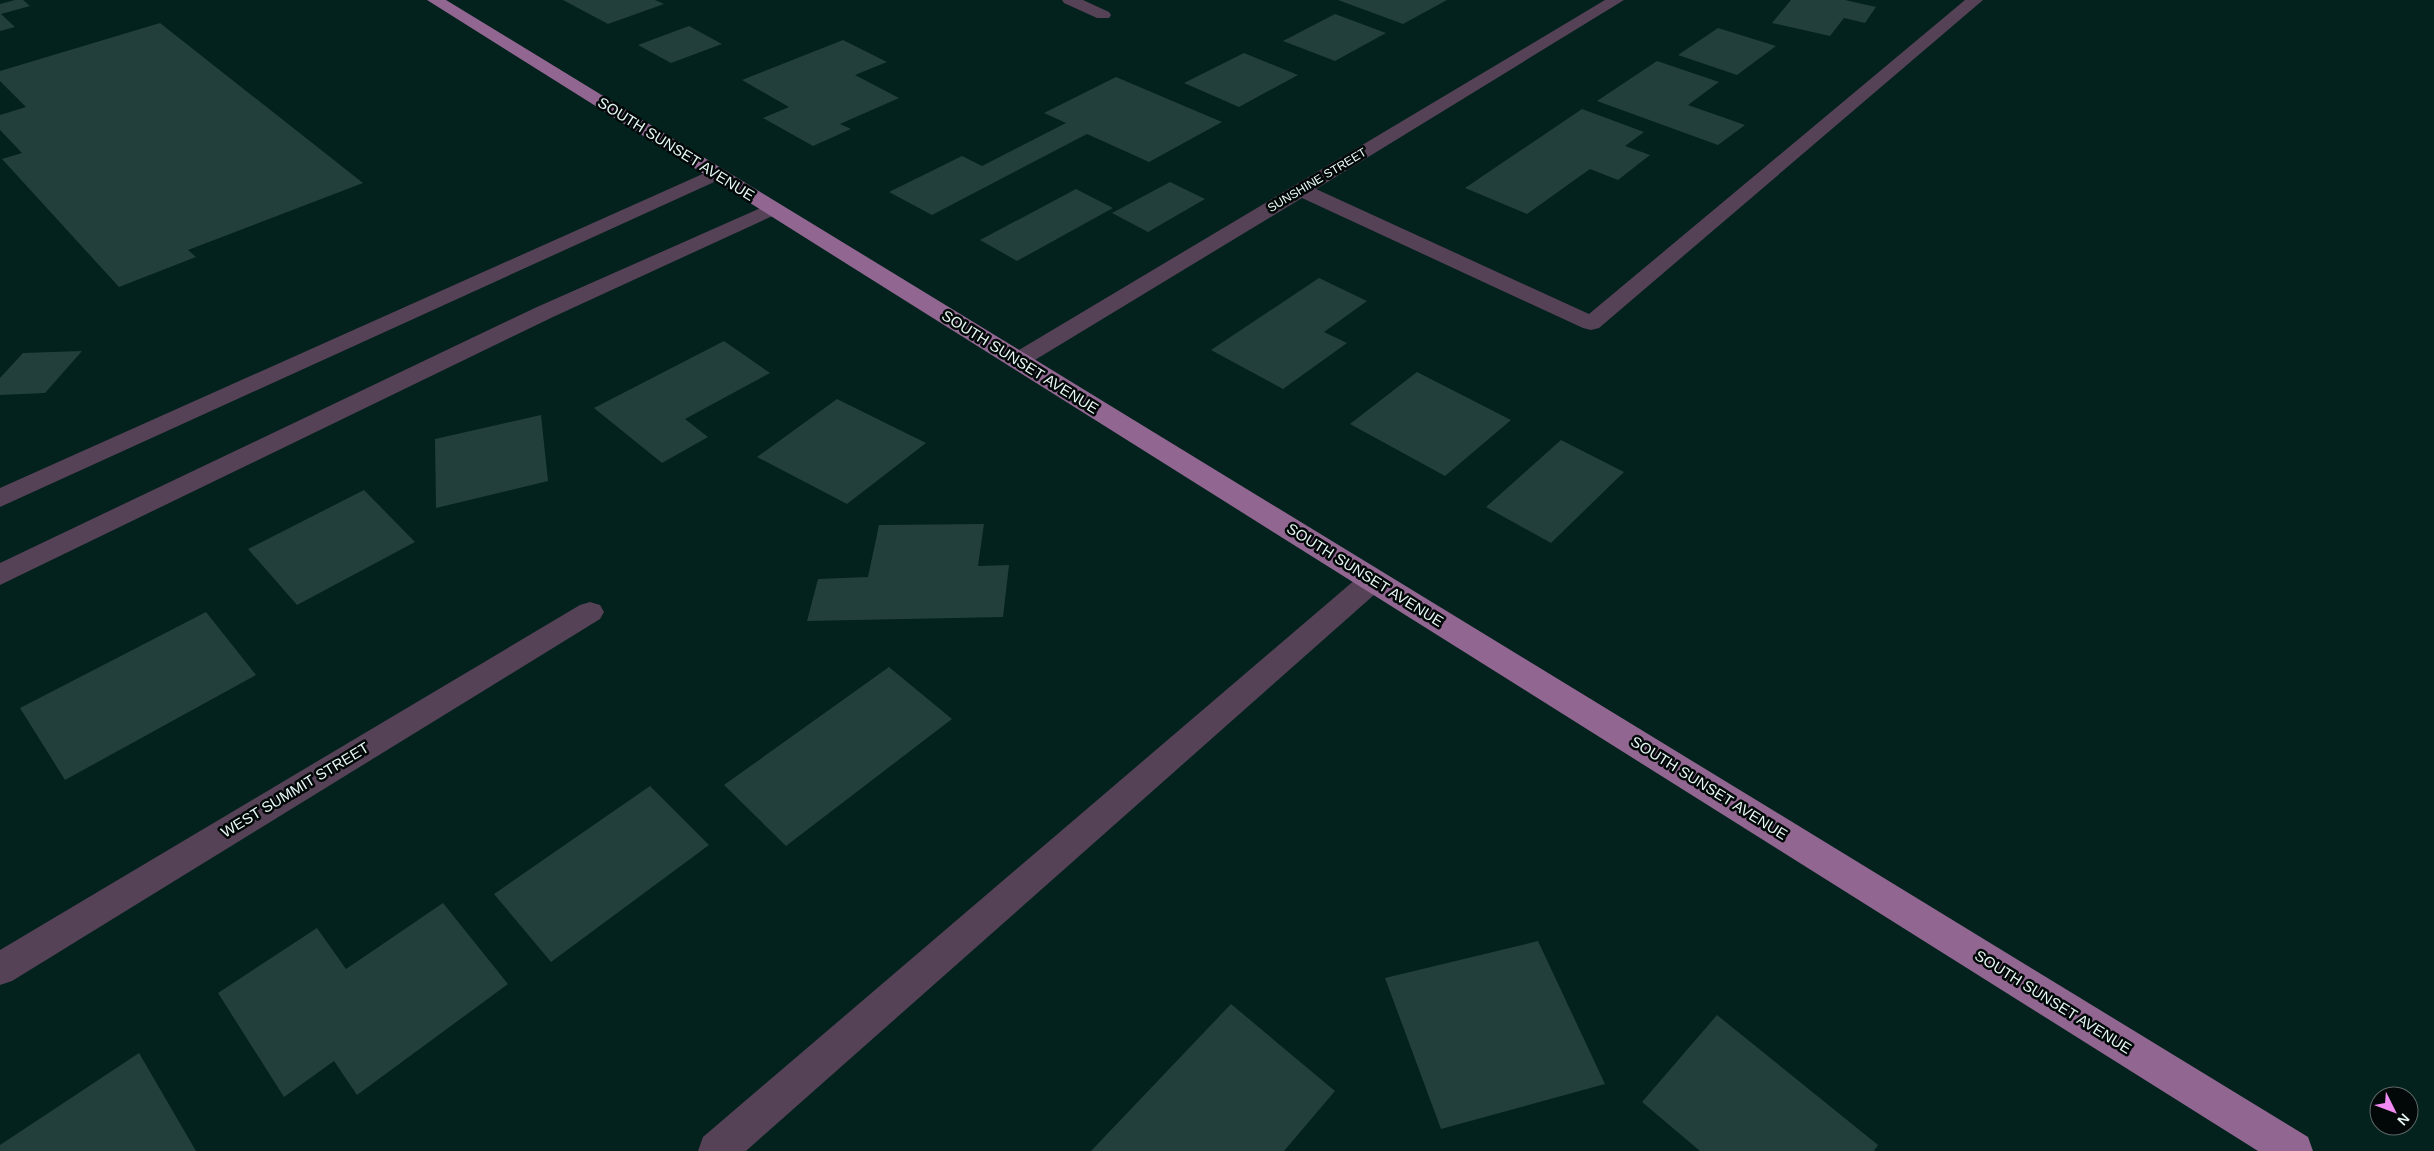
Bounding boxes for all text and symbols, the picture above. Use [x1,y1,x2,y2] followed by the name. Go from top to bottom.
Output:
[595,93,758,204] street label: SOUTH SUNSET AVENUE
[1265,145,1369,215] street label: SUNSHINE STREET
[939,306,1102,417] street label: SOUTH SUNSET AVENUE
[1284,519,1447,630] street label: SOUTH SUNSET AVENUE
[1628,732,1791,843] street label: SOUTH SUNSET AVENUE
[218,739,372,840] street label: WEST SUMMIT STREET
[1972,946,2135,1057] street label: SOUTH SUNSET AVENUE
[2369,1086,2419,1136] north arrow
[2394,1111,2413,1129] text: N

